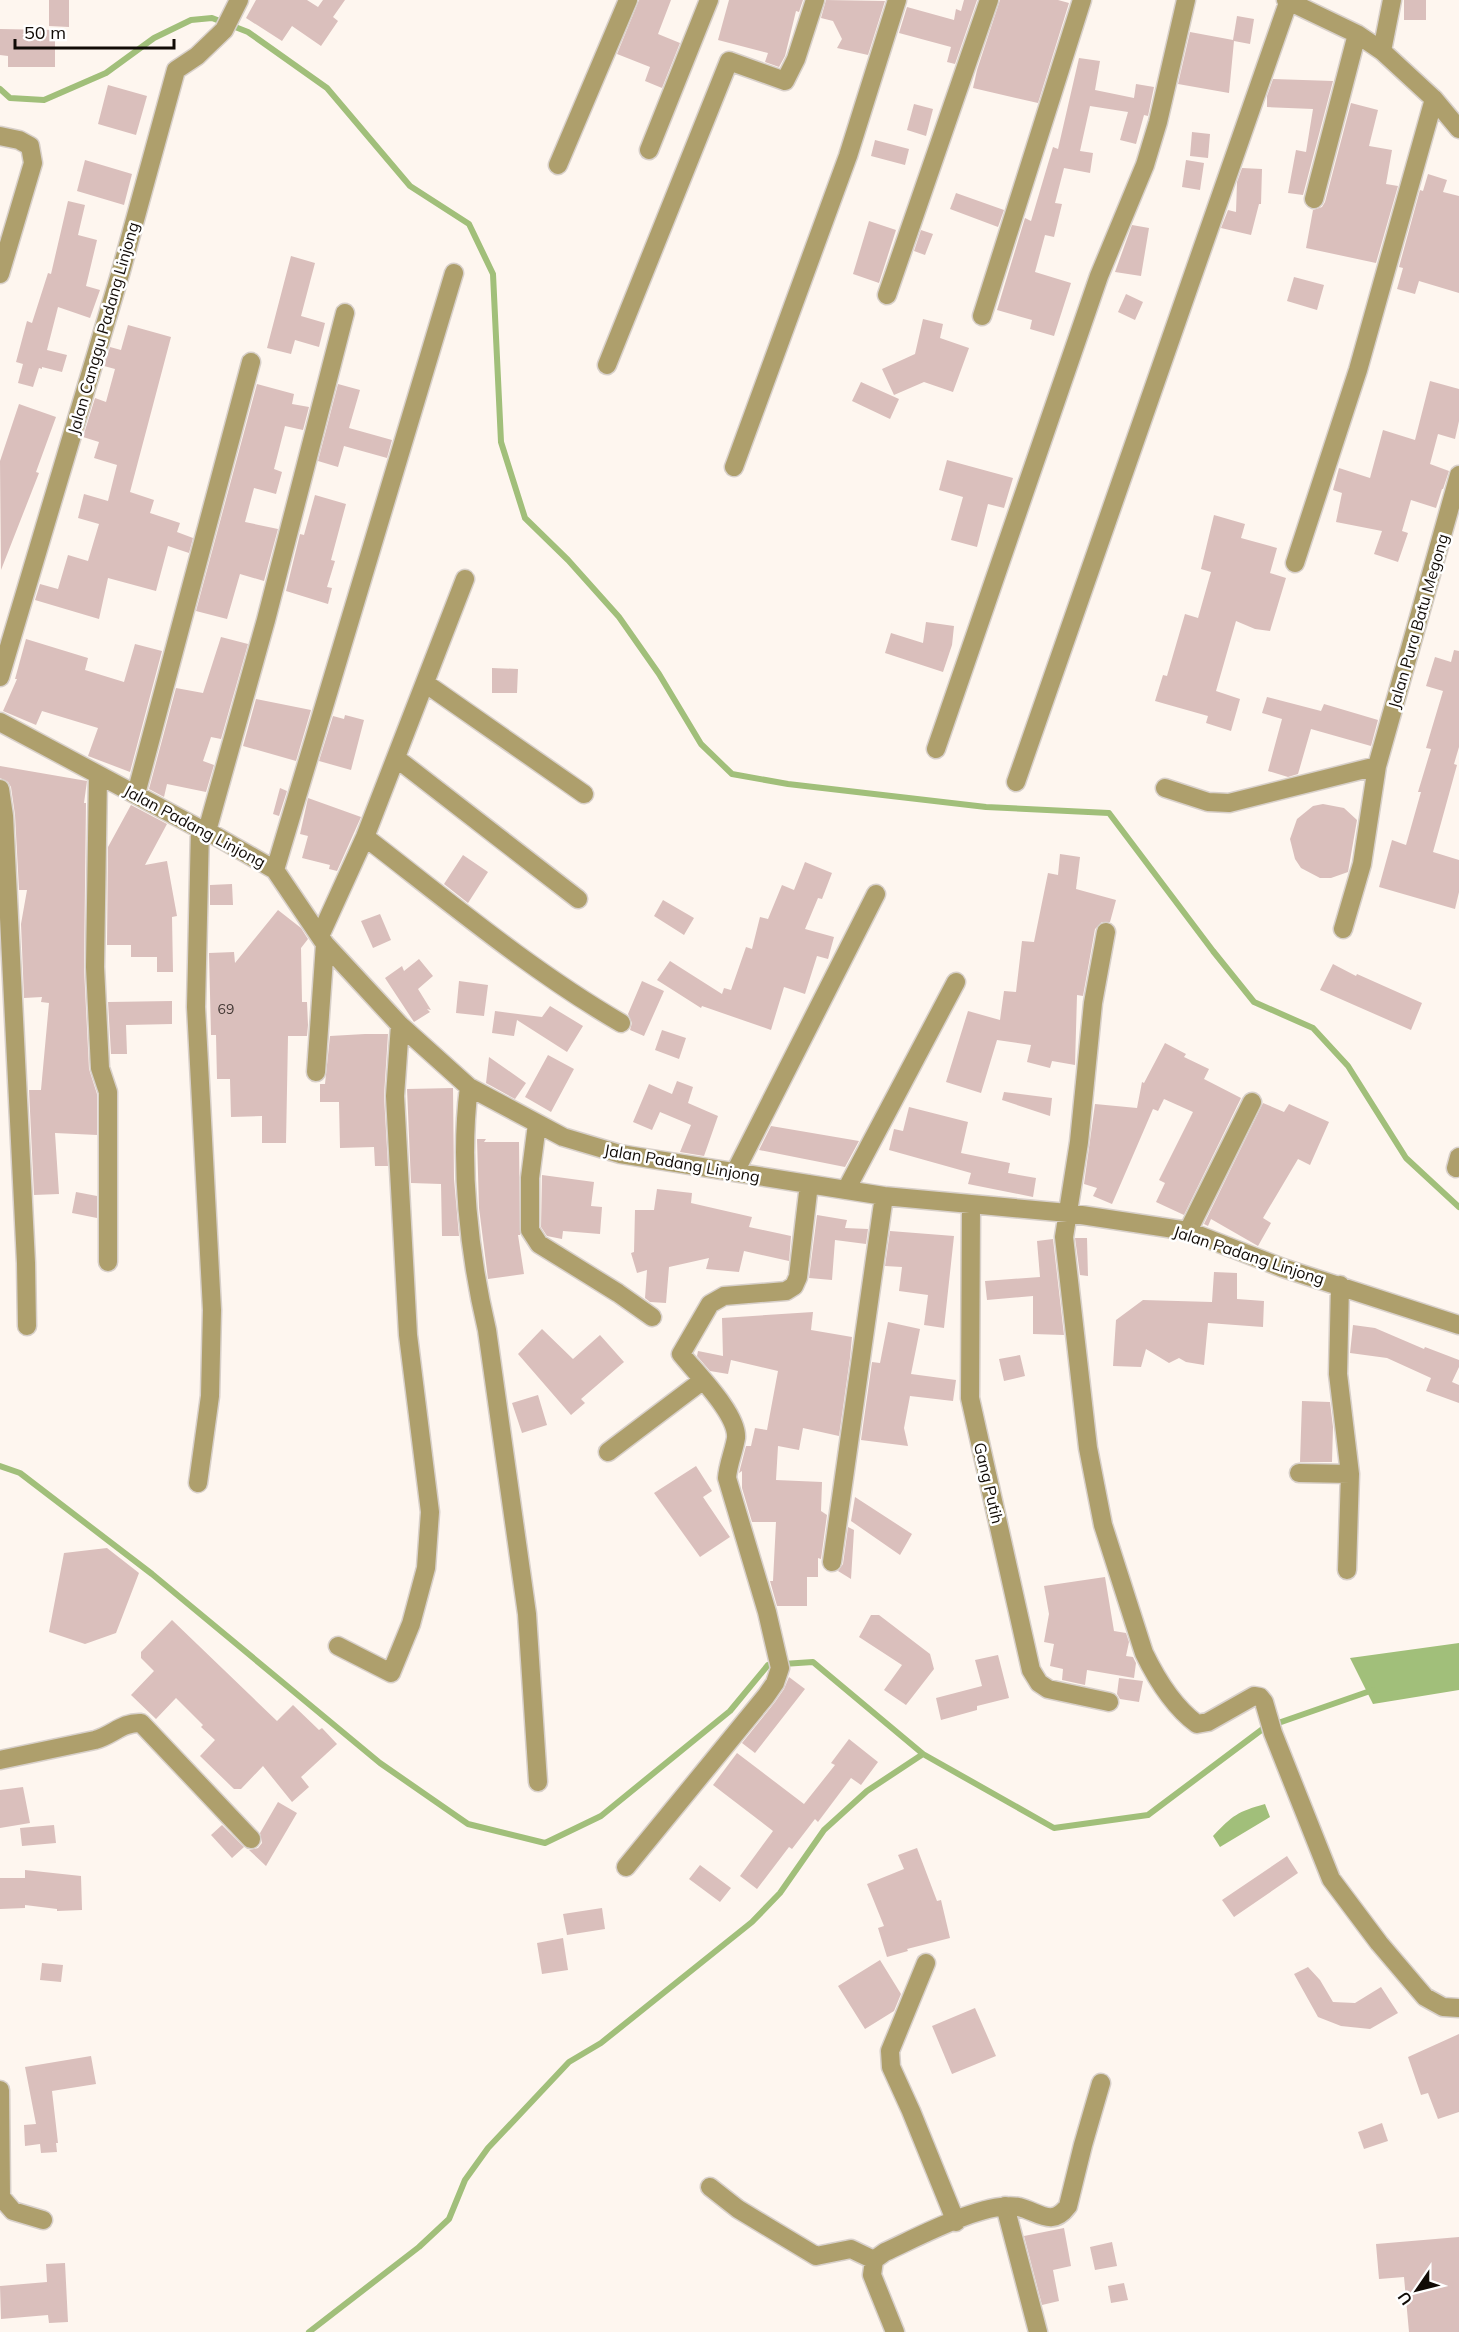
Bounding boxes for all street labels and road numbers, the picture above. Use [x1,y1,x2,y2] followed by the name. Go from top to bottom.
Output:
[63,219,143,437] street label: Jalan Canggu Padang Linjong
[1383,531,1453,711] street label: Jalan Pura Batu Megong
[121,780,269,872] street label: Jalan Padang Linjong
[603,1139,761,1187] street label: Jalan Padang Linjong
[1171,1221,1327,1289] street label: Jalan Padang Linjong
[970,1440,1008,1526] street label: Gang Putih

